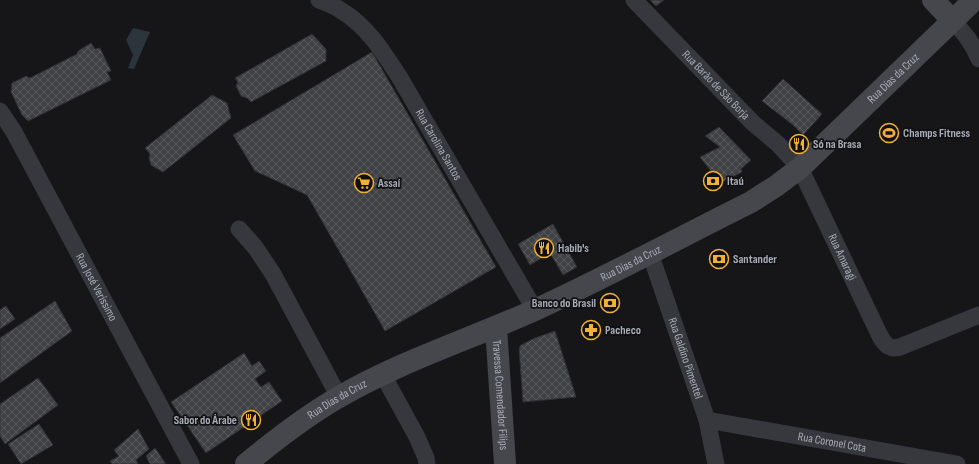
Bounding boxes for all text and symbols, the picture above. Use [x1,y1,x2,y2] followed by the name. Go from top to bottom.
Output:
[679,47,753,123] street label: Rua Barão de São Borja
[864,49,923,106] street label: Rua Dias da Cruz
[412,106,465,183] street label: Rua Carolina Santos
[878,122,900,144] sports icon: Champs Fitness
[903,126,970,141] place label: Champs Fitness
[788,133,810,155] restaurant icon: Só na Brasa
[813,137,861,152] place label: Só na Brasa
[702,170,724,192] bank icon: Itaú
[353,172,375,194] supermarket icon: Assaí
[727,174,744,189] place label: Itaú
[377,176,401,191] place label: Assaí
[825,231,860,283] street label: Rua Amaragi
[533,237,555,259] restaurant icon: Habib's
[558,241,589,256] place label: Habib's
[598,241,664,285] street label: Rua Dias da Cruz
[708,248,730,270] bank icon: Santander
[73,251,121,324] street label: Rua José Veríssimo
[733,252,777,267] place label: Santander
[599,292,621,314] bank icon: Banco do Brasil
[532,296,596,311] place label: Banco do Brasil
[665,315,707,401] street label: Rua Galdino Pimentel
[580,319,602,341] pharmacy icon: Pacheco
[605,323,641,338] place label: Pacheco
[489,339,512,451] street label: Travessa Comendador Filips
[304,376,370,422] street label: Rua Dias da Cruz
[240,409,262,431] restaurant icon: Sabor do Árabe
[174,413,237,428] place label: Sabor do Árabe
[797,429,868,455] street label: Rua Coronel Cota

